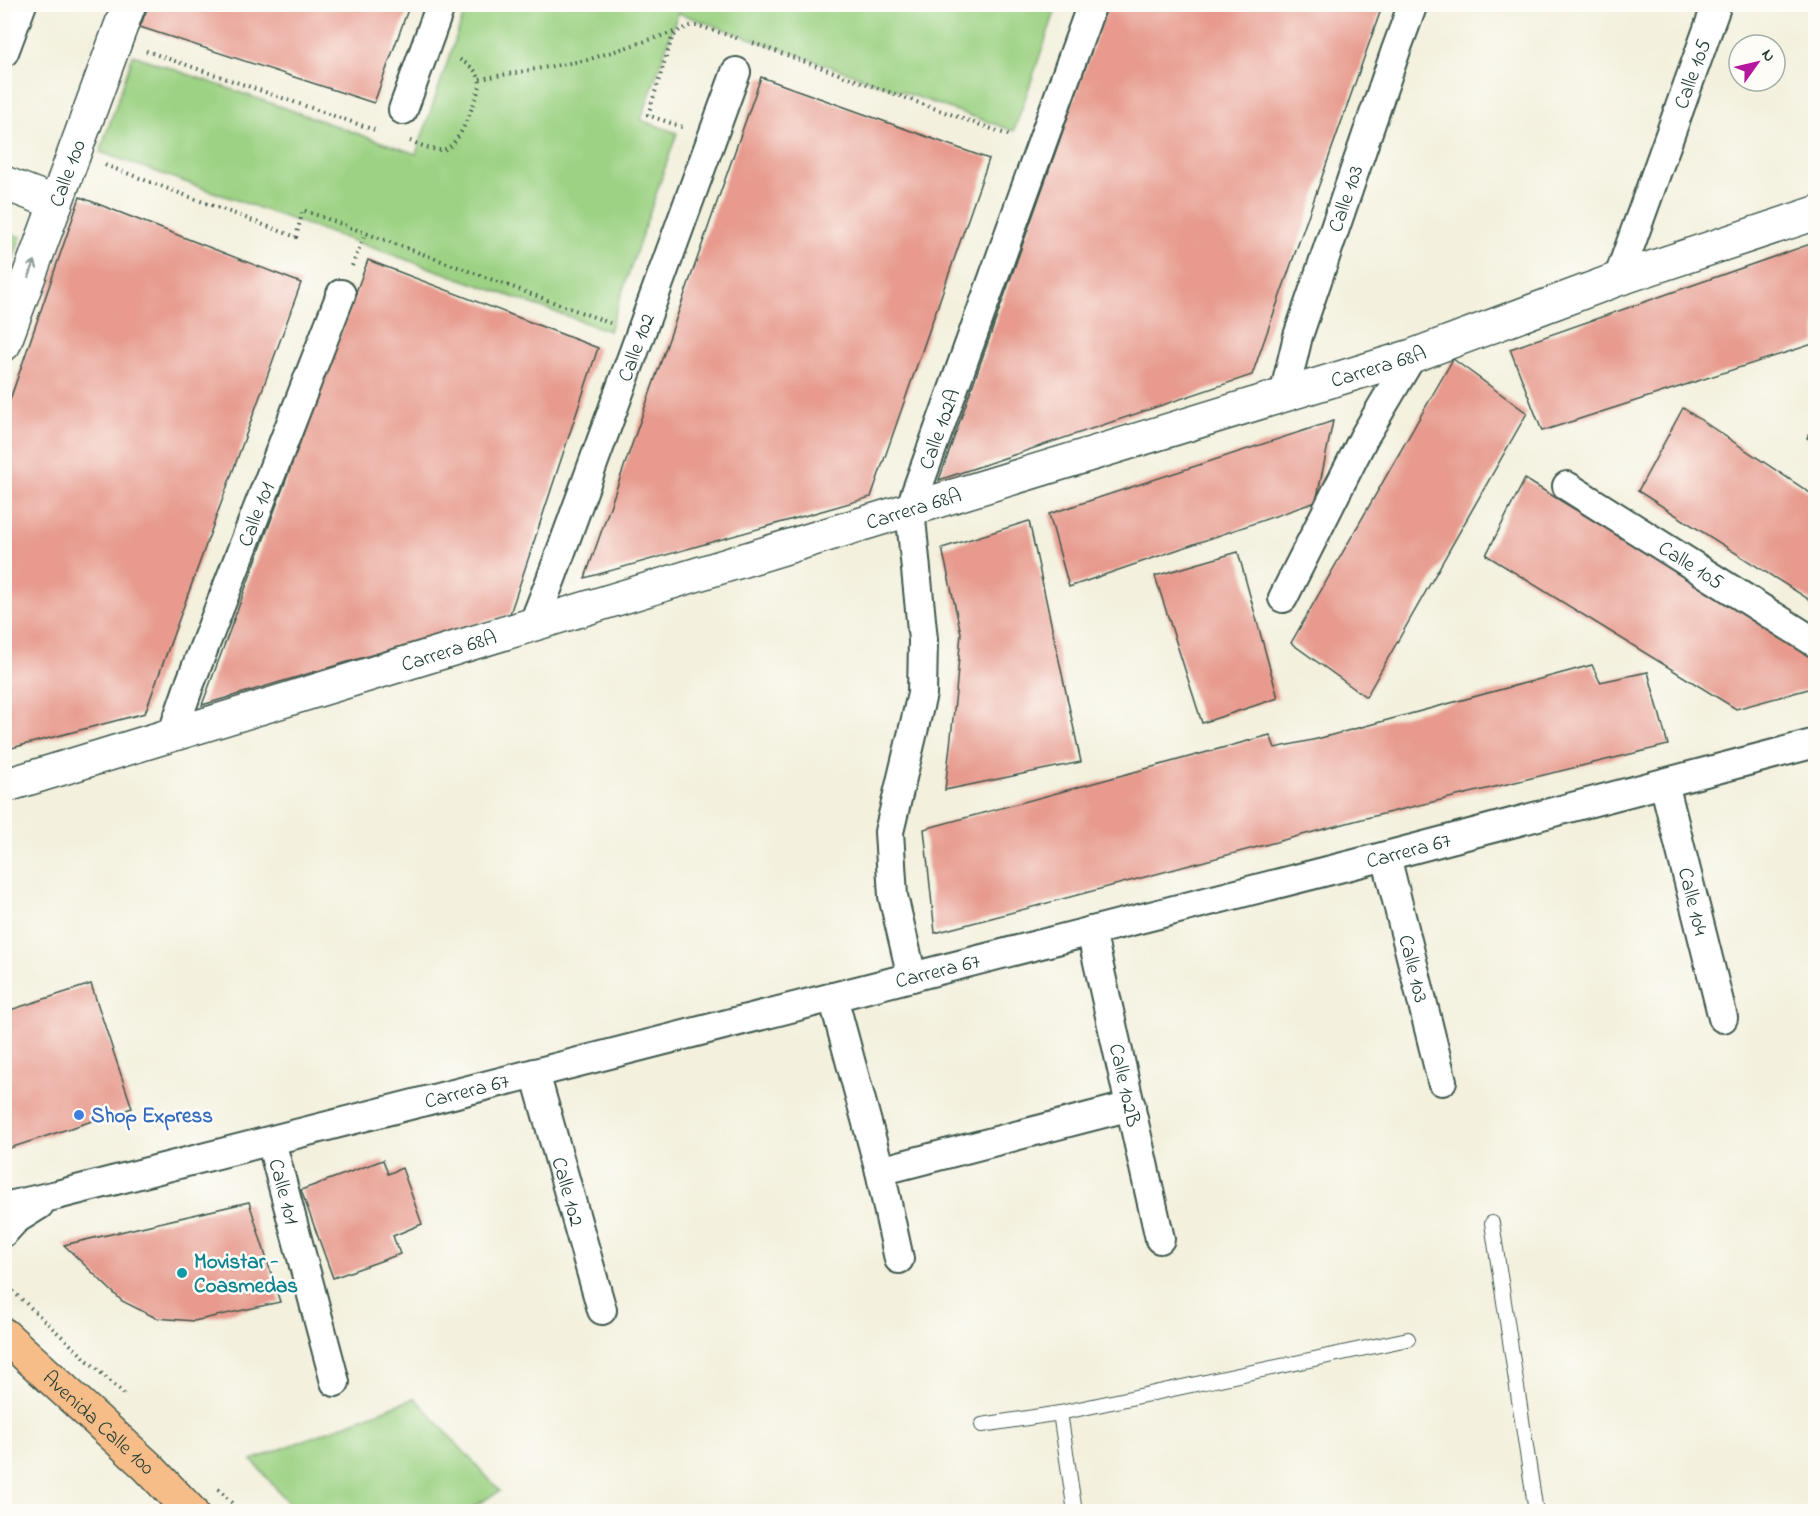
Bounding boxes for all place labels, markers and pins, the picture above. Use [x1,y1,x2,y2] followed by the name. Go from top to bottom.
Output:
[91,1102,213,1132] place label: Shop Express
[72,1108,86,1122] marker: Shop Express
[194,1248,298,1302] place label: Movistar - Coasmedas
[175,1266,189,1280] marker: Movistar - Coasmedas

